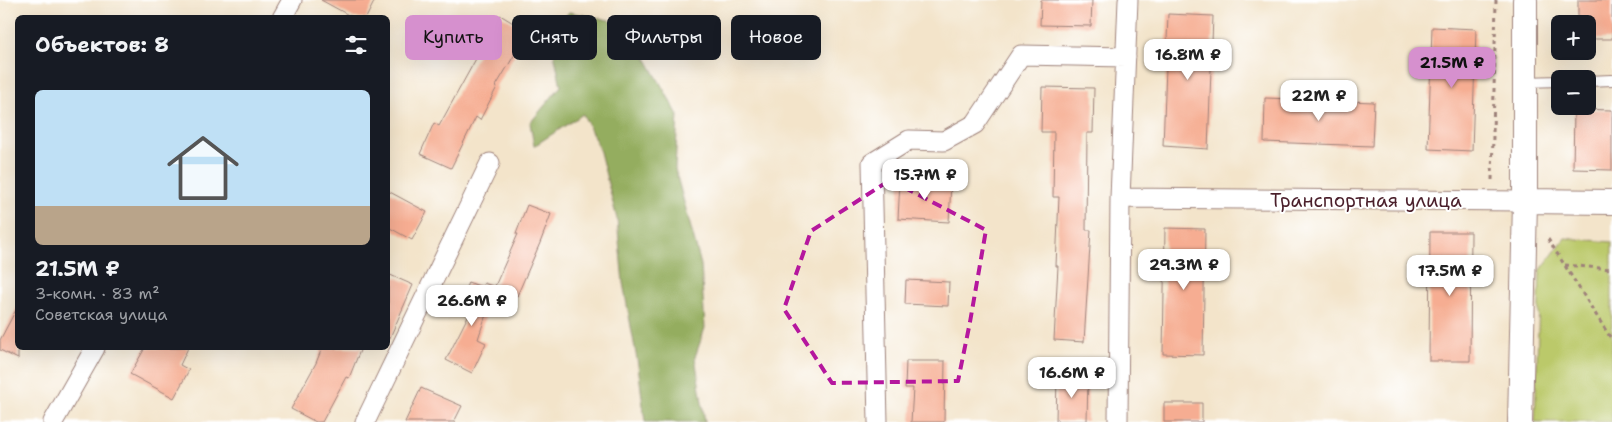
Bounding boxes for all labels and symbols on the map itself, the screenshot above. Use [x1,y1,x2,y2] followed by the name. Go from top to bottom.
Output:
[1142,38,1234,81] pin: 16.8M ₽
[1406,46,1498,89] pin: 21.5M ₽
[1284,80,1354,122] pin: 22M ₽
[879,158,971,201] pin: 15.7M ₽
[1270,188,1462,213] street label: Транспортная улица
[1138,248,1230,291] pin: 29.3M ₽
[1404,254,1496,297] pin: 17.5M ₽
[426,284,518,327] pin: 26.6M ₽
[1026,356,1118,399] pin: 16.6M ₽

